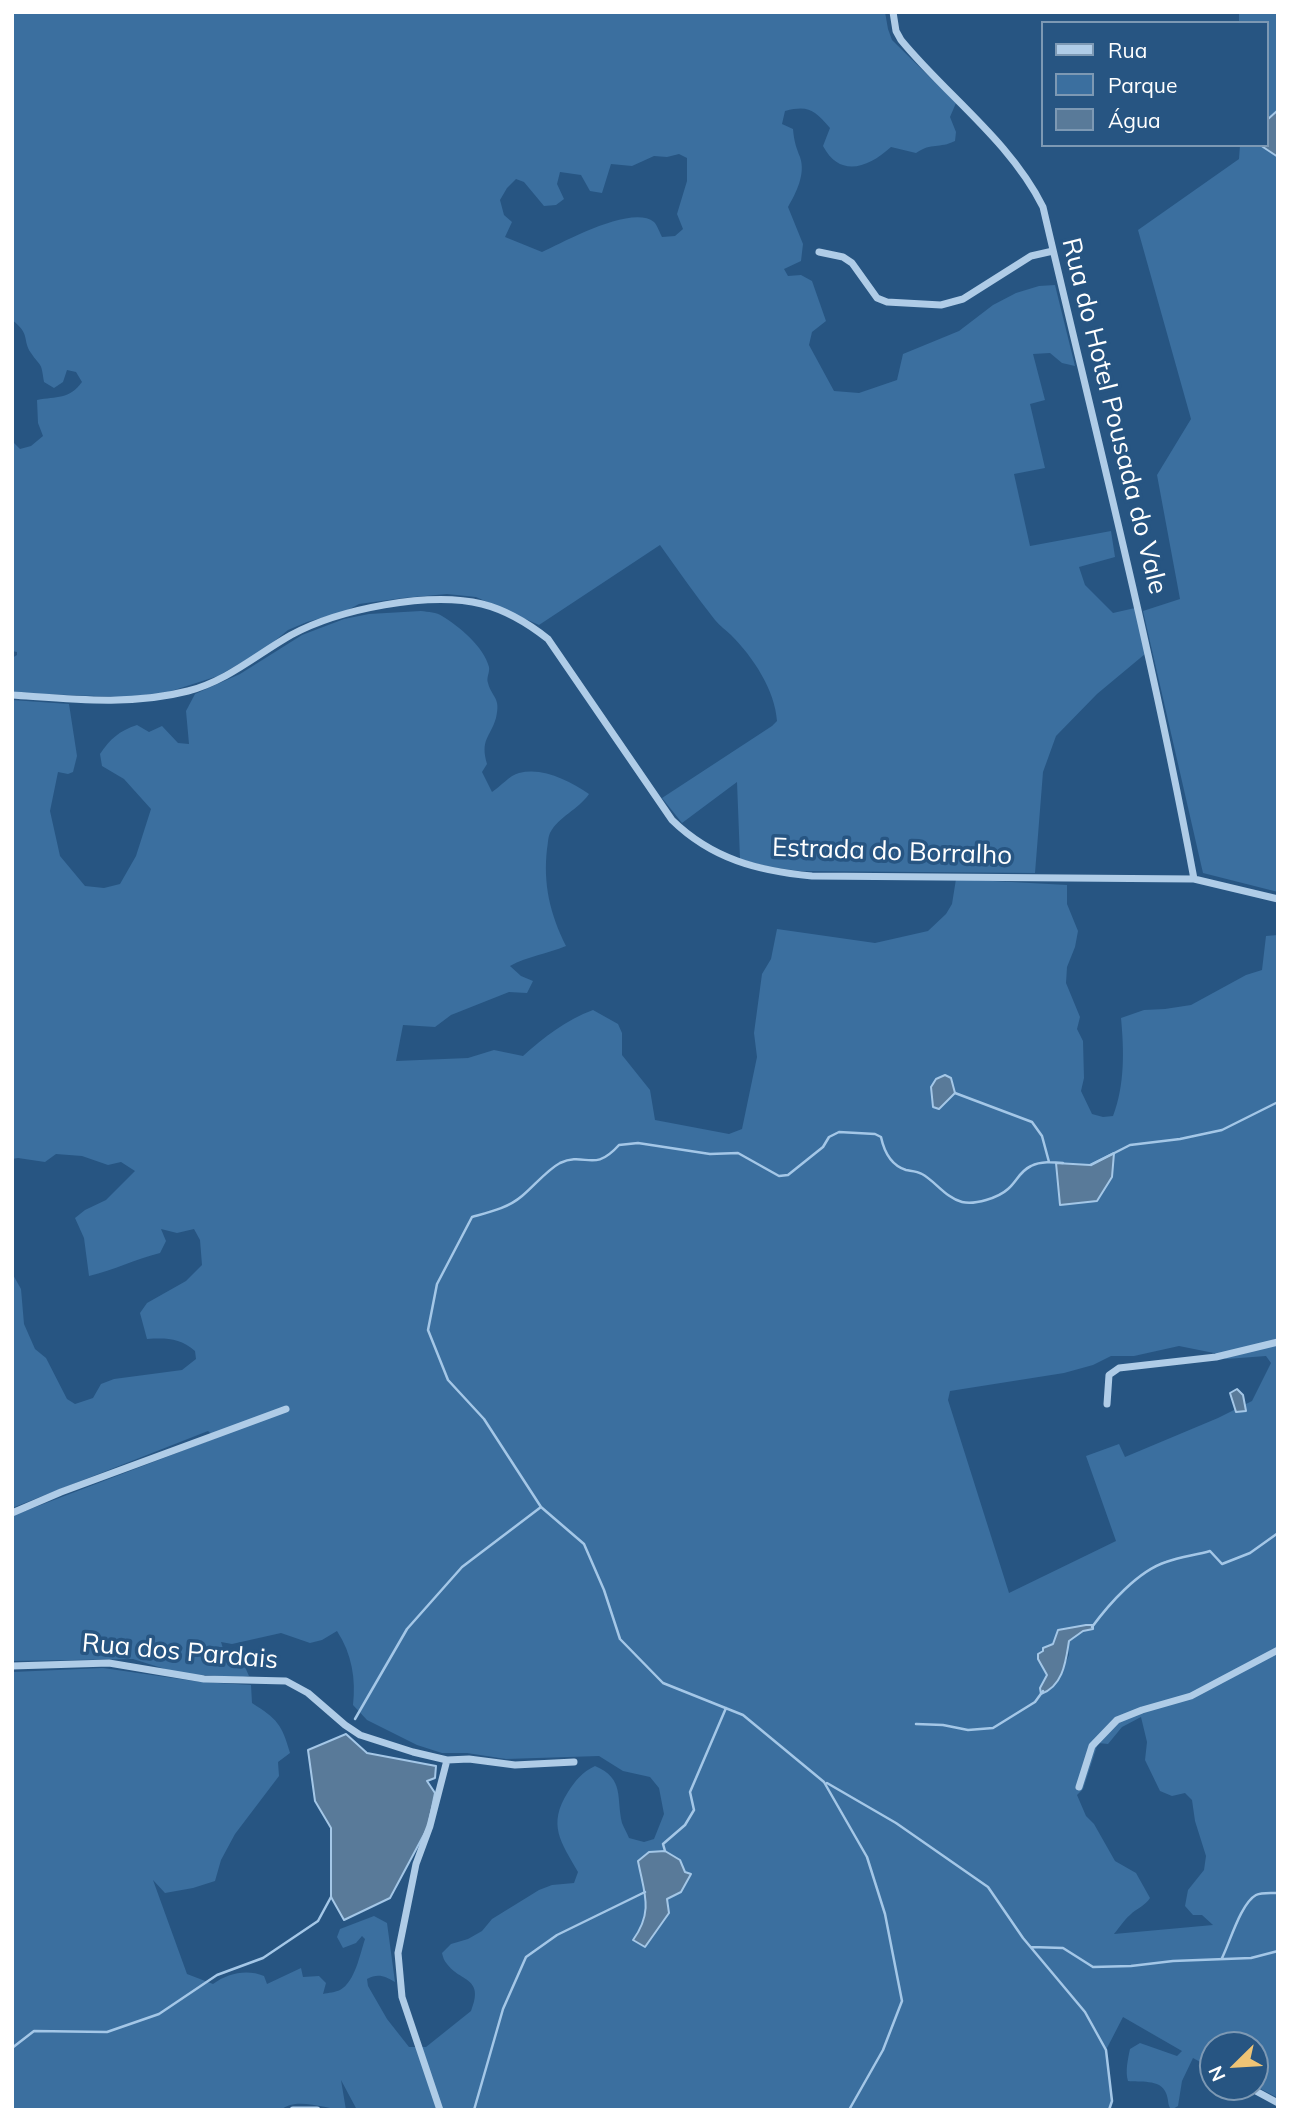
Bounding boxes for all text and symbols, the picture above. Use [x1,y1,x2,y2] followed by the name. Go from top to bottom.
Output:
[1042,21,1269,147] legend
[1108,37,1147,63] text: Rua
[1108,72,1177,98] text: Parque
[1108,107,1161,133] text: Água
[1055,235,1173,597] street label: Rua do Hotel Pousada do Vale
[771,832,1013,872] street label: Estrada do Borralho
[81,1628,279,1676] street label: Rua dos Pardais
[1199,2031,1269,2101] north arrow
[1203,2062,1231,2085] text: N

